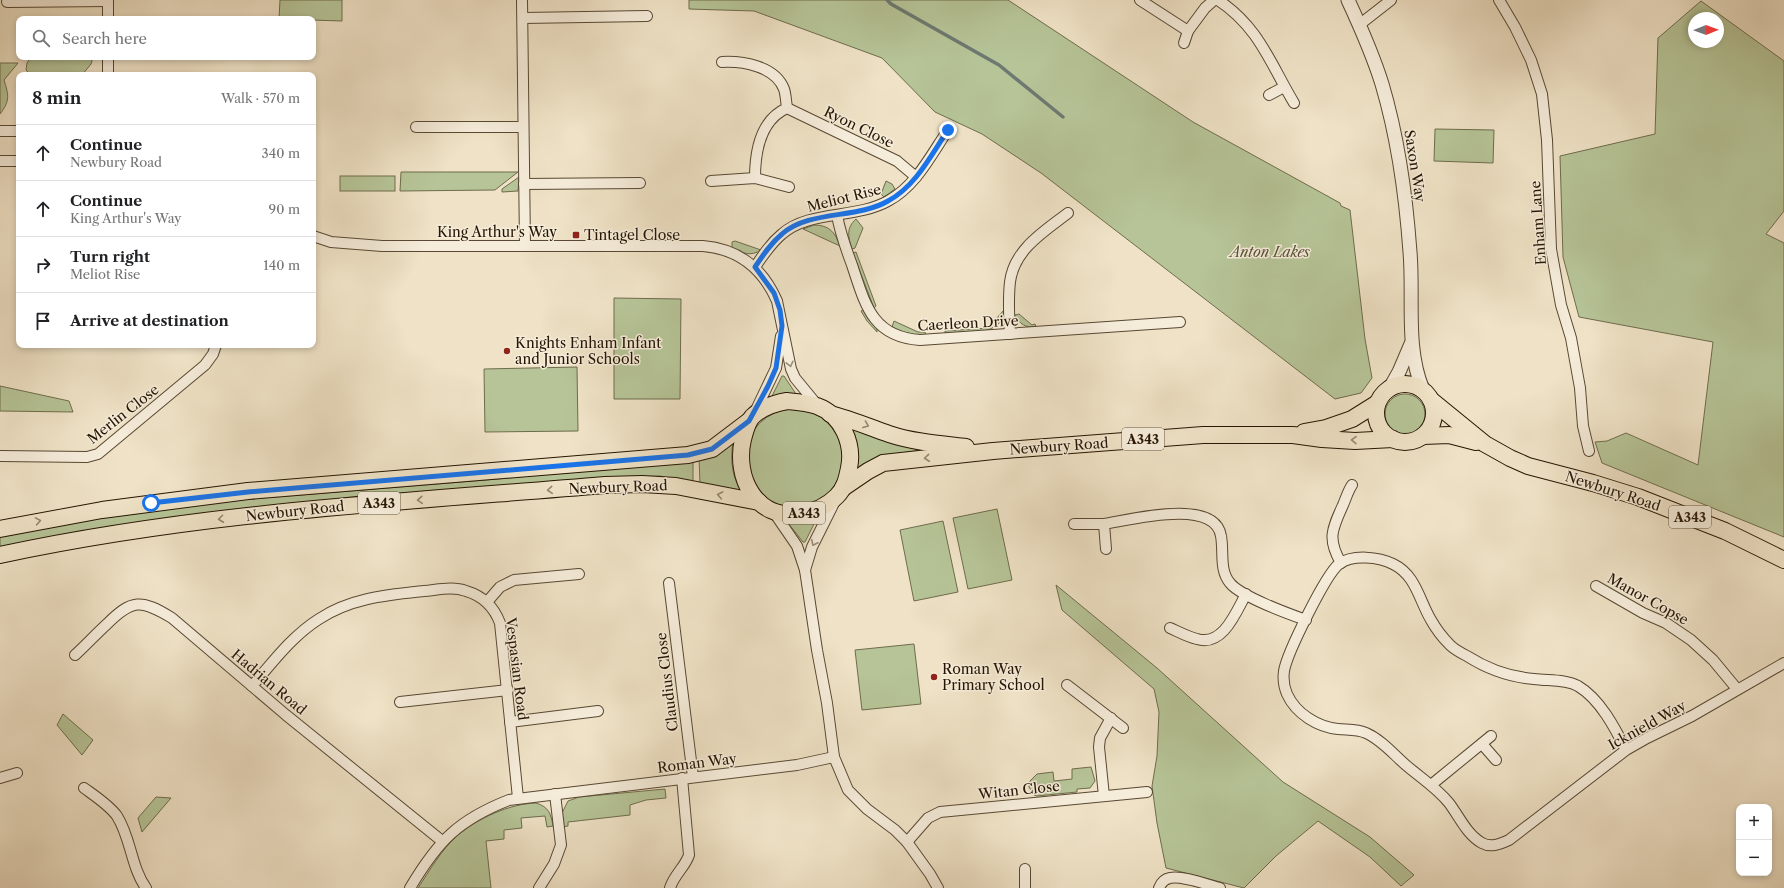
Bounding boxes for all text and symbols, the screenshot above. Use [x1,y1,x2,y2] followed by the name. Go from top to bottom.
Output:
[1688,12,1724,48] north arrow
[16,16,316,60] search box
[30,27,52,49] icon: search
[62,29,147,48] text: Search here
[32,88,81,108] text: 8 min
[221,90,300,106] text: Walk · 570 m
[821,102,897,152] street label: Ryon Close
[939,121,957,139] route end
[1400,129,1430,204] street label: Saxon Way
[70,135,142,154] text: Continue
[32,142,54,164] icon: ahead
[262,145,300,161] text: 340 m
[70,154,162,170] text: Newbury Road
[805,180,883,216] street label: Meliot Rise
[1526,180,1550,266] street label: Enham Lane
[70,191,142,210] text: Continue
[32,198,54,220] icon: ahead
[269,201,300,217] text: 90 m
[70,210,182,226] text: King Arthur's Way
[437,223,557,241] street label: King Arthur's Way
[584,226,680,244] place label: Tintagel Close
[571,230,581,240] marker: Tintagel Close
[1228,243,1311,261] park label: Anton Lakes
[70,247,150,266] text: Turn right
[32,254,54,276] icon: right
[263,257,300,273] text: 140 m
[70,266,140,282] text: Meliot Rise
[32,310,54,332] icon: arrive
[70,311,229,330] text: Arrive at destination
[917,311,1019,335] street label: Caerleon Drive
[515,334,661,368] place label: Knights Enham Infant and Junior Schools
[502,346,512,356] marker: Knights Enham Infant and Junior Schools
[785,360,794,367] one-way arrow
[84,380,163,448] street label: Merlin Close
[862,420,869,428] one-way arrow
[1122,428,1164,450] road number: A343
[1009,434,1110,458] street label: Newbury Road
[1351,436,1357,445] one-way arrow
[923,453,930,462] one-way arrow
[1563,467,1663,515] street label: Newbury Road
[568,476,668,498] street label: Newbury Road
[547,485,553,494] one-way arrow
[717,491,723,500] one-way arrow
[358,492,400,514] road number: A343
[142,494,160,512] route start
[417,495,423,504] one-way arrow
[245,497,346,525] street label: Newbury Road
[783,502,825,524] road number: A343
[1669,506,1711,528] road number: A343
[218,514,224,523] one-way arrow
[35,518,41,526] one-way arrow
[811,539,819,546] one-way arrow
[1604,569,1692,629] street label: Manor Copse
[502,615,532,722] street label: Vespasian Road
[652,631,682,733] street label: Claudius Close
[228,645,311,719] street label: Hadrian Road
[942,660,1045,694] place label: Roman Way Primary School
[929,672,939,682] marker: Roman Way Primary School
[1605,696,1689,754] street label: Icknield Way
[656,749,738,777] street label: Roman Way
[976,777,1061,803] street label: Witan Close
[1736,804,1772,876] map controls
[1736,804,1772,840] button: +
[1736,840,1772,876] button: −

